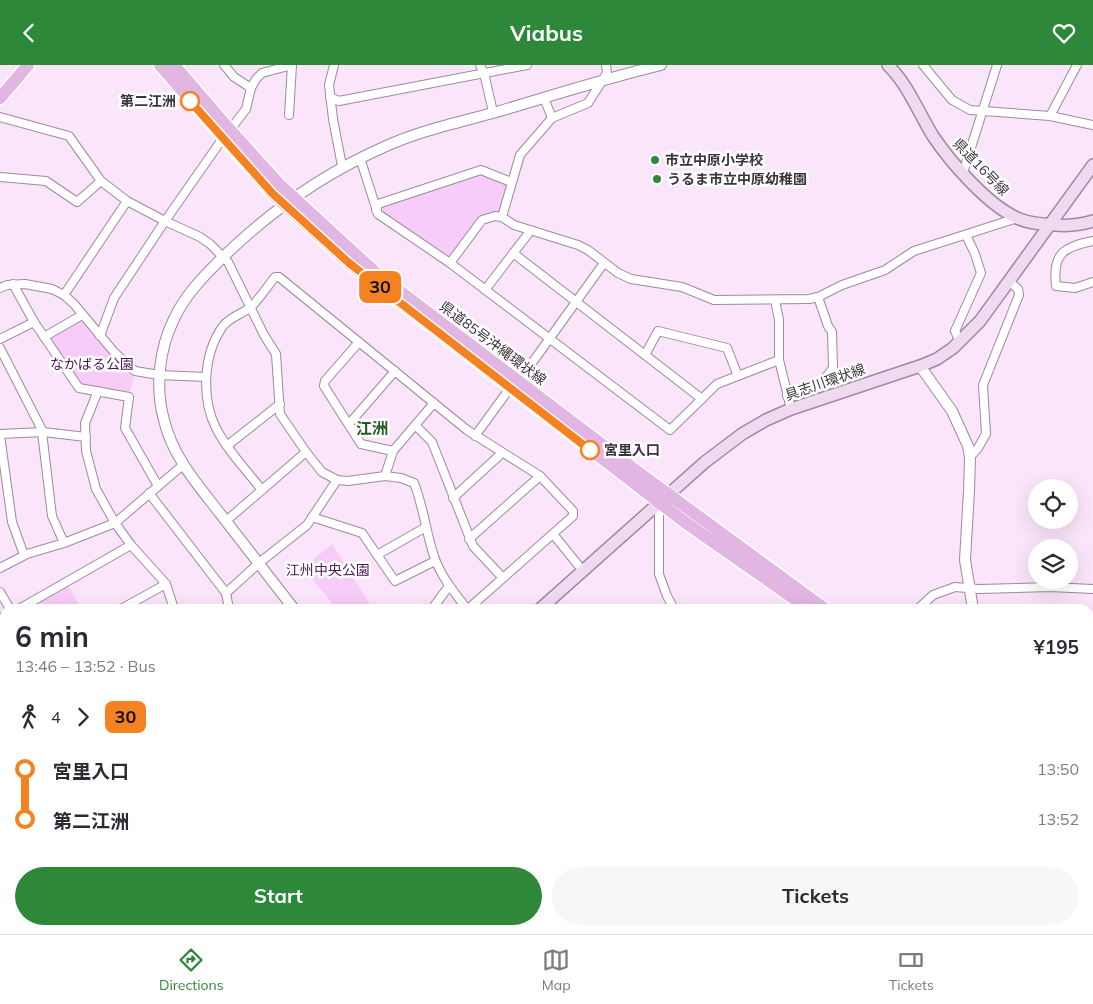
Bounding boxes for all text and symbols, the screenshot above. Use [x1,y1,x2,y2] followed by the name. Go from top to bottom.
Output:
[15,19,43,47] icon: back
[510,19,583,47] text: Viabus
[1050,19,1078,47] icon: heart
[180,91,200,111] marker: 第二江洲
[120,92,176,110] place label: 第二江洲
[949,135,1013,199] street label: 県道16号線
[665,151,763,169] place label: 市立中原小学校
[649,154,661,166] marker: 市立中原小学校
[667,170,807,188] place label: うるま市立中原幼稚園
[651,173,663,185] marker: うるま市立中原幼稚園
[358,271,402,303] line badge: 30
[369,275,391,298] text: 30
[436,297,550,389] street label: 県道85号沖縄環状線
[50,355,134,373] park label: なかばる公園
[782,360,868,404] street label: 具志川環状線
[356,418,388,438] district label: 江洲
[580,440,600,460] marker: 宮里入口
[604,441,660,459] place label: 宮里入口
[1028,479,1078,589] map controls
[1028,479,1078,529] button: locate
[1028,539,1078,589] button: layers
[286,561,370,579] park label: 江州中央公園
[15,619,89,654] text: 6 min
[1033,635,1079,659] text: ¥195
[15,656,156,676] text: 13:46 – 13:52 · Bus
[15,703,43,731] icon: walk
[69,703,97,731] icon: forward
[115,705,136,728] text: 30
[51,707,61,727] text: 4
[53,759,129,783] text: 宮里入口
[1037,759,1079,779] text: 13:50
[53,809,129,833] text: 第二江洲
[1037,809,1079,829] text: 13:52
[15,867,542,925] button: Start
[552,867,1079,925] button: Tickets
[159,946,224,994] tab: Directions
[542,946,571,994] tab: Map
[889,946,934,994] tab: Tickets

